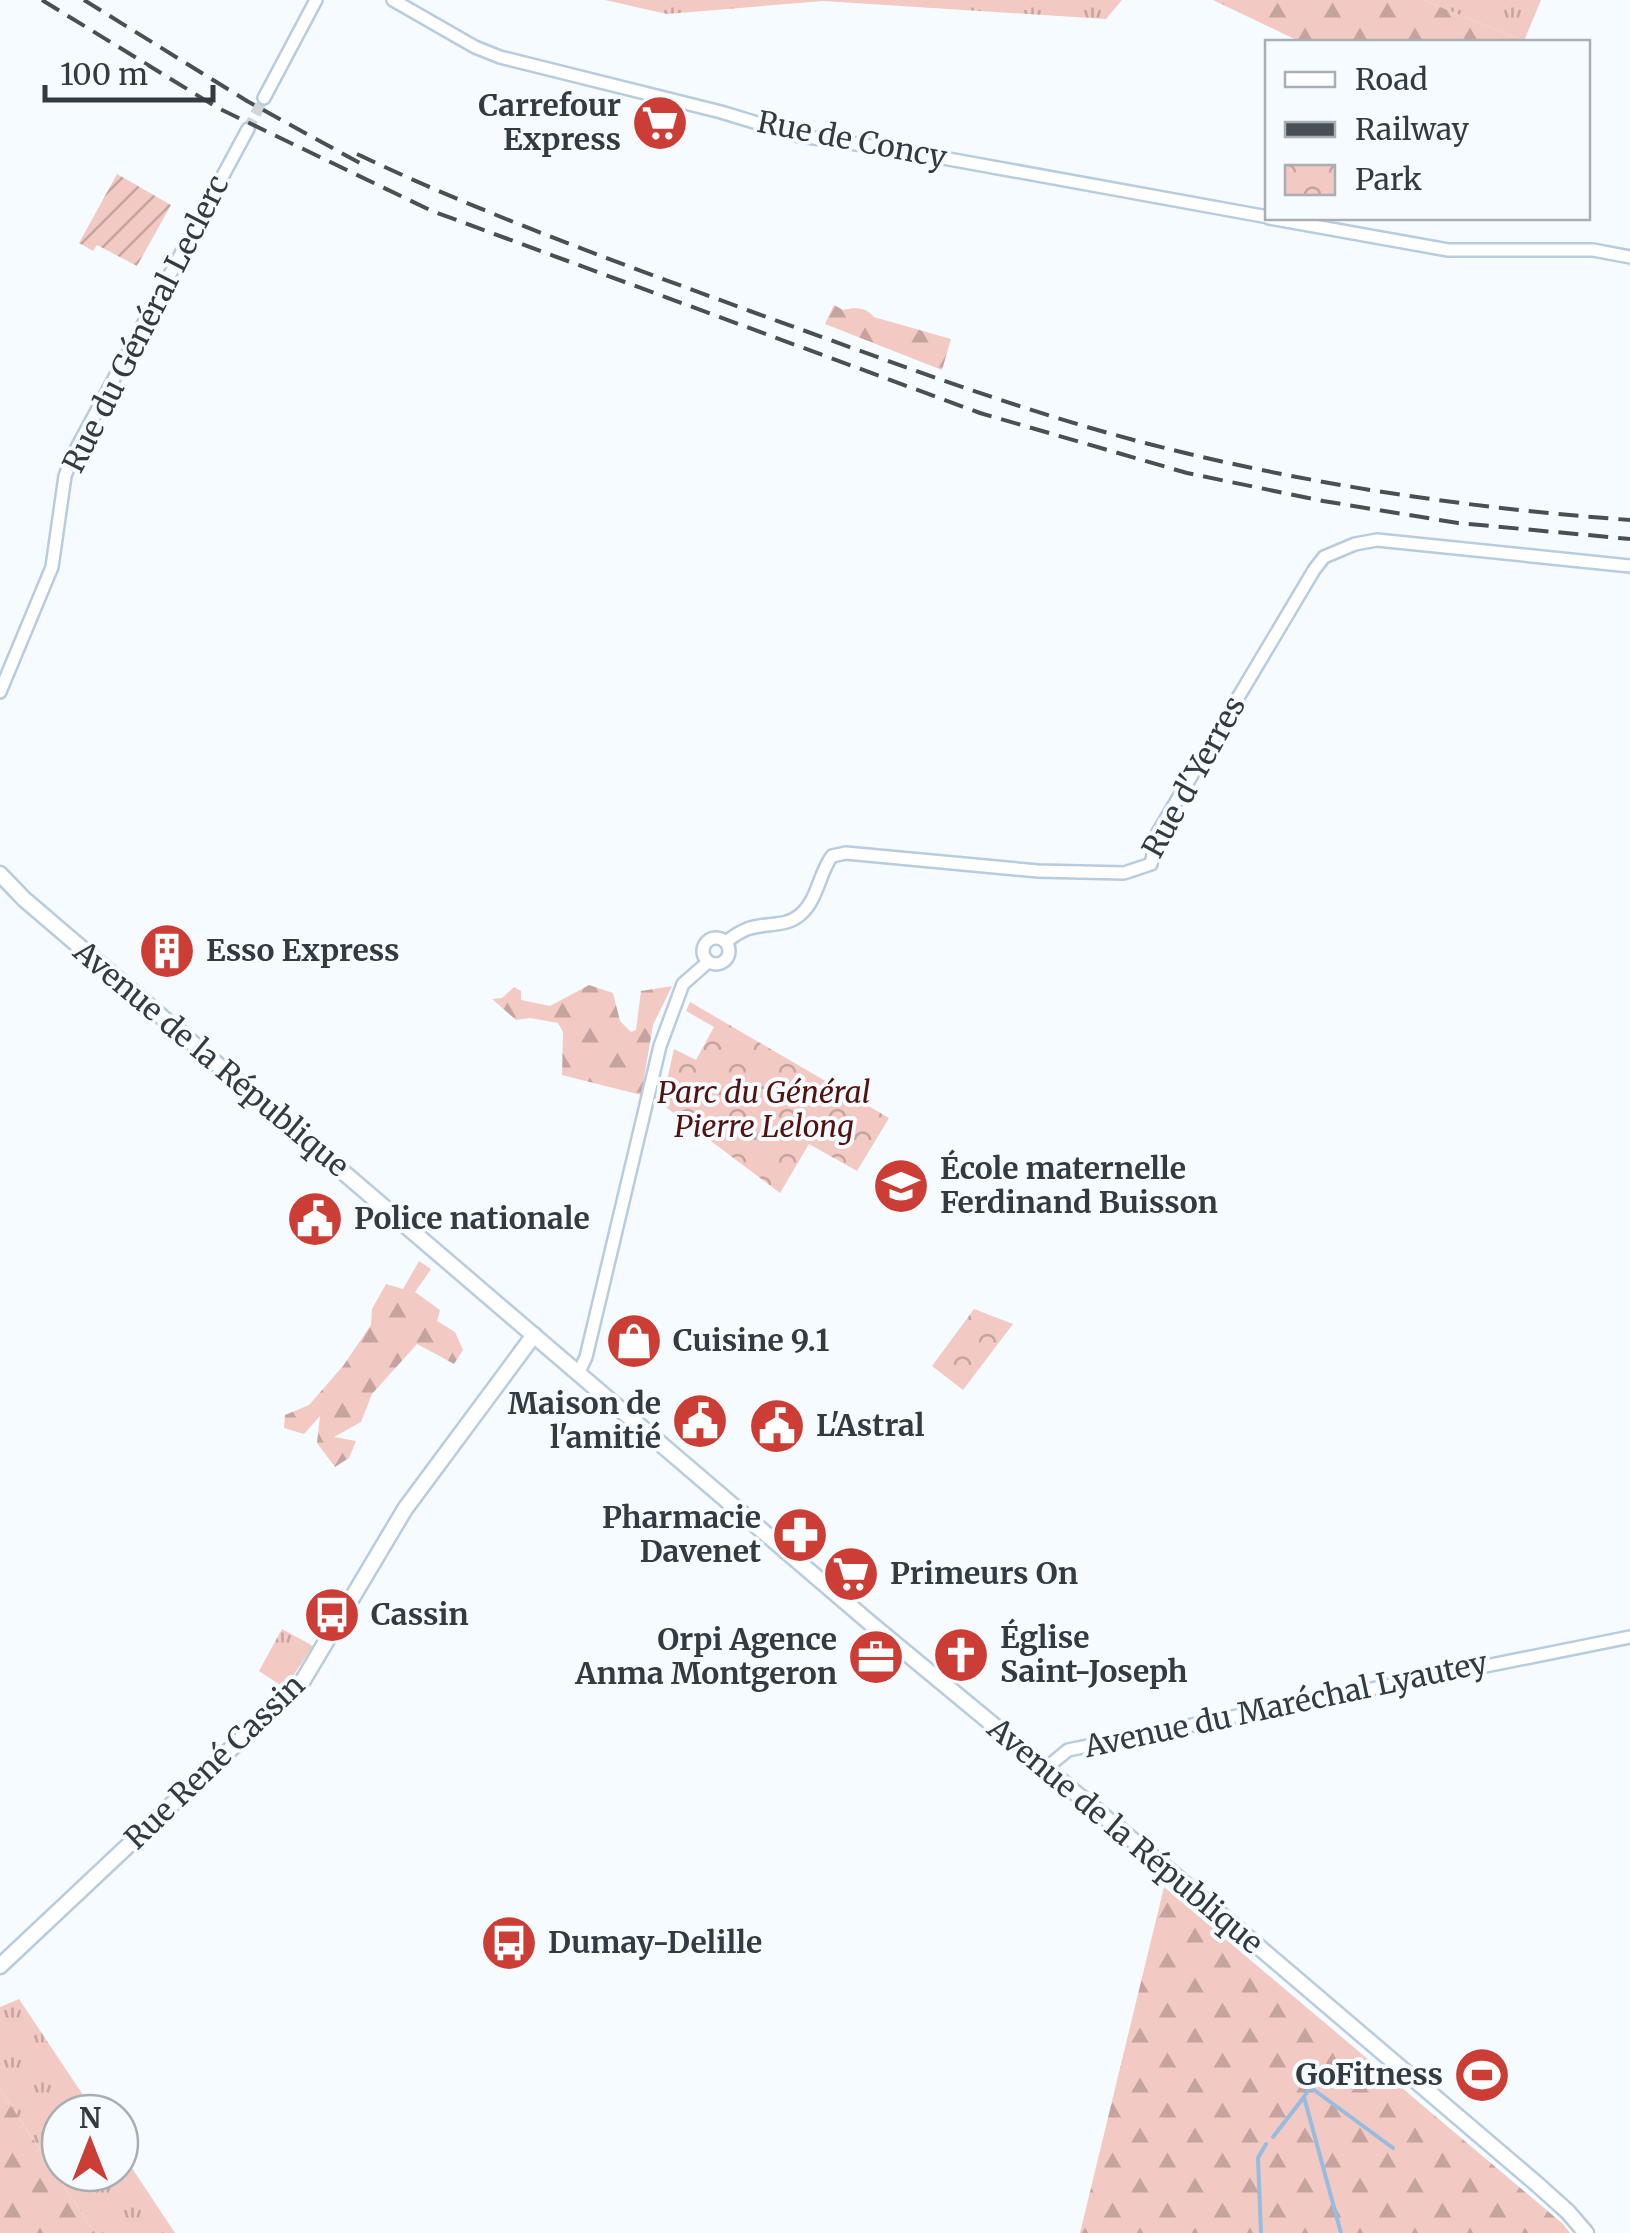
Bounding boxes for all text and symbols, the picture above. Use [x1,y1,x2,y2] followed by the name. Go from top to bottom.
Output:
[45,40,212,102] scale bar
[1265,40,1590,220] legend
[60,55,148,93] text: 100 m
[1355,60,1428,98] text: Road
[478,86,621,158] place label: Carrefour Express
[630,93,690,153] supermarket icon: Carrefour Express
[754,102,951,176] street label: Rue de Concy
[1355,110,1470,148] text: Railway
[1355,160,1422,198] text: Park
[54,169,237,478] street label: Rue du Général Leclerc
[1133,689,1253,864] street label: Rue d'Yerres
[137,921,197,981] building icon: Esso Express
[66,931,357,1184] street label: Avenue de la République
[206,931,400,969] place label: Esso Express
[657,1073,871,1145] park label: Parc du Général Pierre Lelong
[940,1149,1218,1221] place label: École maternelle Ferdinand Buisson
[871,1156,931,1216] school or university icon: École maternelle Ferdinand Buisson
[285,1189,345,1249] public building icon: Police nationale
[354,1199,590,1237] place label: Police nationale
[604,1311,664,1371] shop icon: Cuisine 9.1
[673,1321,830,1359] place label: Cuisine 9.1
[508,1384,661,1456] place label: Maison de l'amitié
[670,1391,730,1451] public building icon: Maison de l'amitié
[747,1396,807,1456] public building icon: L'Astral
[816,1406,925,1444] place label: L'Astral
[602,1498,761,1570] place label: Pharmacie Davenet
[770,1505,830,1565] pharmacy icon: Pharmacie Davenet
[821,1544,881,1604] supermarket icon: Primeurs On
[890,1554,1078,1592] place label: Primeurs On
[302,1585,362,1645] bus stop icon: Cassin
[371,1595,469,1633] place label: Cassin
[1000,1618,1188,1690] place label: Église Saint-Joseph
[574,1620,837,1692] place label: Orpi Agence Anma Montgeron
[931,1625,991,1685] church icon: Église Saint-Joseph
[846,1627,906,1687] office icon: Orpi Agence Anma Montgeron
[1080,1643,1491,1766] street label: Avenue du Maréchal Lyautey
[116,1666,312,1857] street label: Rue René Cassin
[980,1708,1271,1961] street label: Avenue de la République
[479,1913,539,1973] bus stop icon: Dumay-Delille
[548,1923,762,1961] place label: Dumay-Delille
[1452,2045,1512,2105] sports icon: GoFitness
[1295,2055,1443,2093] place label: GoFitness
[40,2093,140,2193] north arrow
[79,2100,101,2136] text: N

